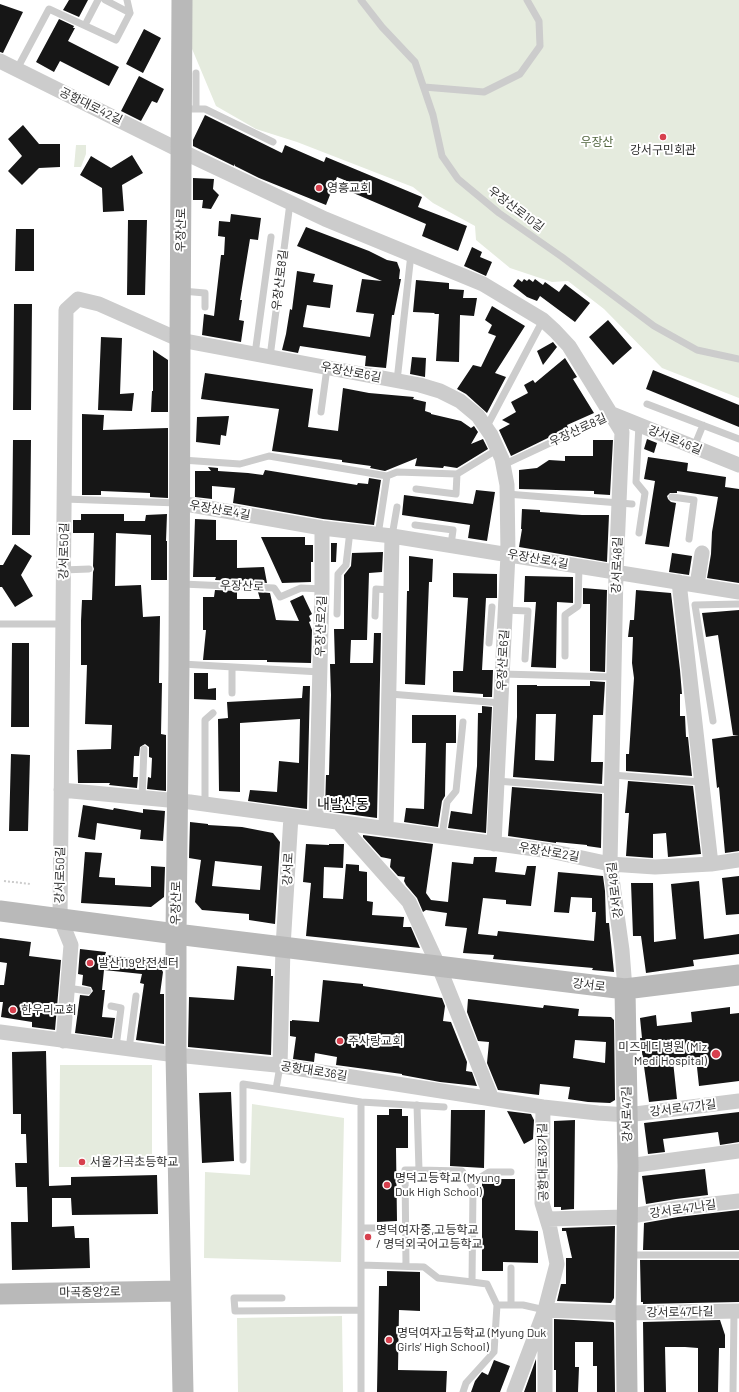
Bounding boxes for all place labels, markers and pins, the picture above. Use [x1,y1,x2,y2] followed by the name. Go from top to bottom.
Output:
[658,132,668,142] marker: 강서구민회관
[630,143,696,157] place label: 강서구민회관
[327,181,371,195] place label: 영흥교회
[314,183,324,193] marker: 영흥교회
[98,956,179,970] place label: 발산119안전센터
[85,958,95,968] marker: 발산119안전센터
[21,1003,76,1017] place label: 한우리교회
[8,1005,18,1015] marker: 한우리교회
[348,1034,403,1048] place label: 주사랑교회
[335,1036,345,1046] marker: 주사랑교회
[618,1040,707,1068] place label: 미즈메디병원 (Miz Medi Hospital)
[710,1048,722,1060] marker: 미즈메디병원 (Miz Medi Hospital)
[90,1155,178,1169] place label: 서울가곡초등학교
[77,1157,87,1167] marker: 서울가곡초등학교
[395,1171,500,1199] place label: 명덕고등학교 (Myung Duk High School)
[382,1180,392,1190] marker: 명덕고등학교 (Myung Duk High School)
[376,1223,483,1251] place label: 명덕여자중,고등학교 / 명덕외국어고등학교
[363,1232,373,1242] marker: 명덕여자중,고등학교 / 명덕외국어고등학교
[397,1326,546,1354] place label: 명덕여자고등학교 (Myung Duk Girls' High School)
[384,1335,394,1345] marker: 명덕여자고등학교 (Myung Duk Girls' High School)

